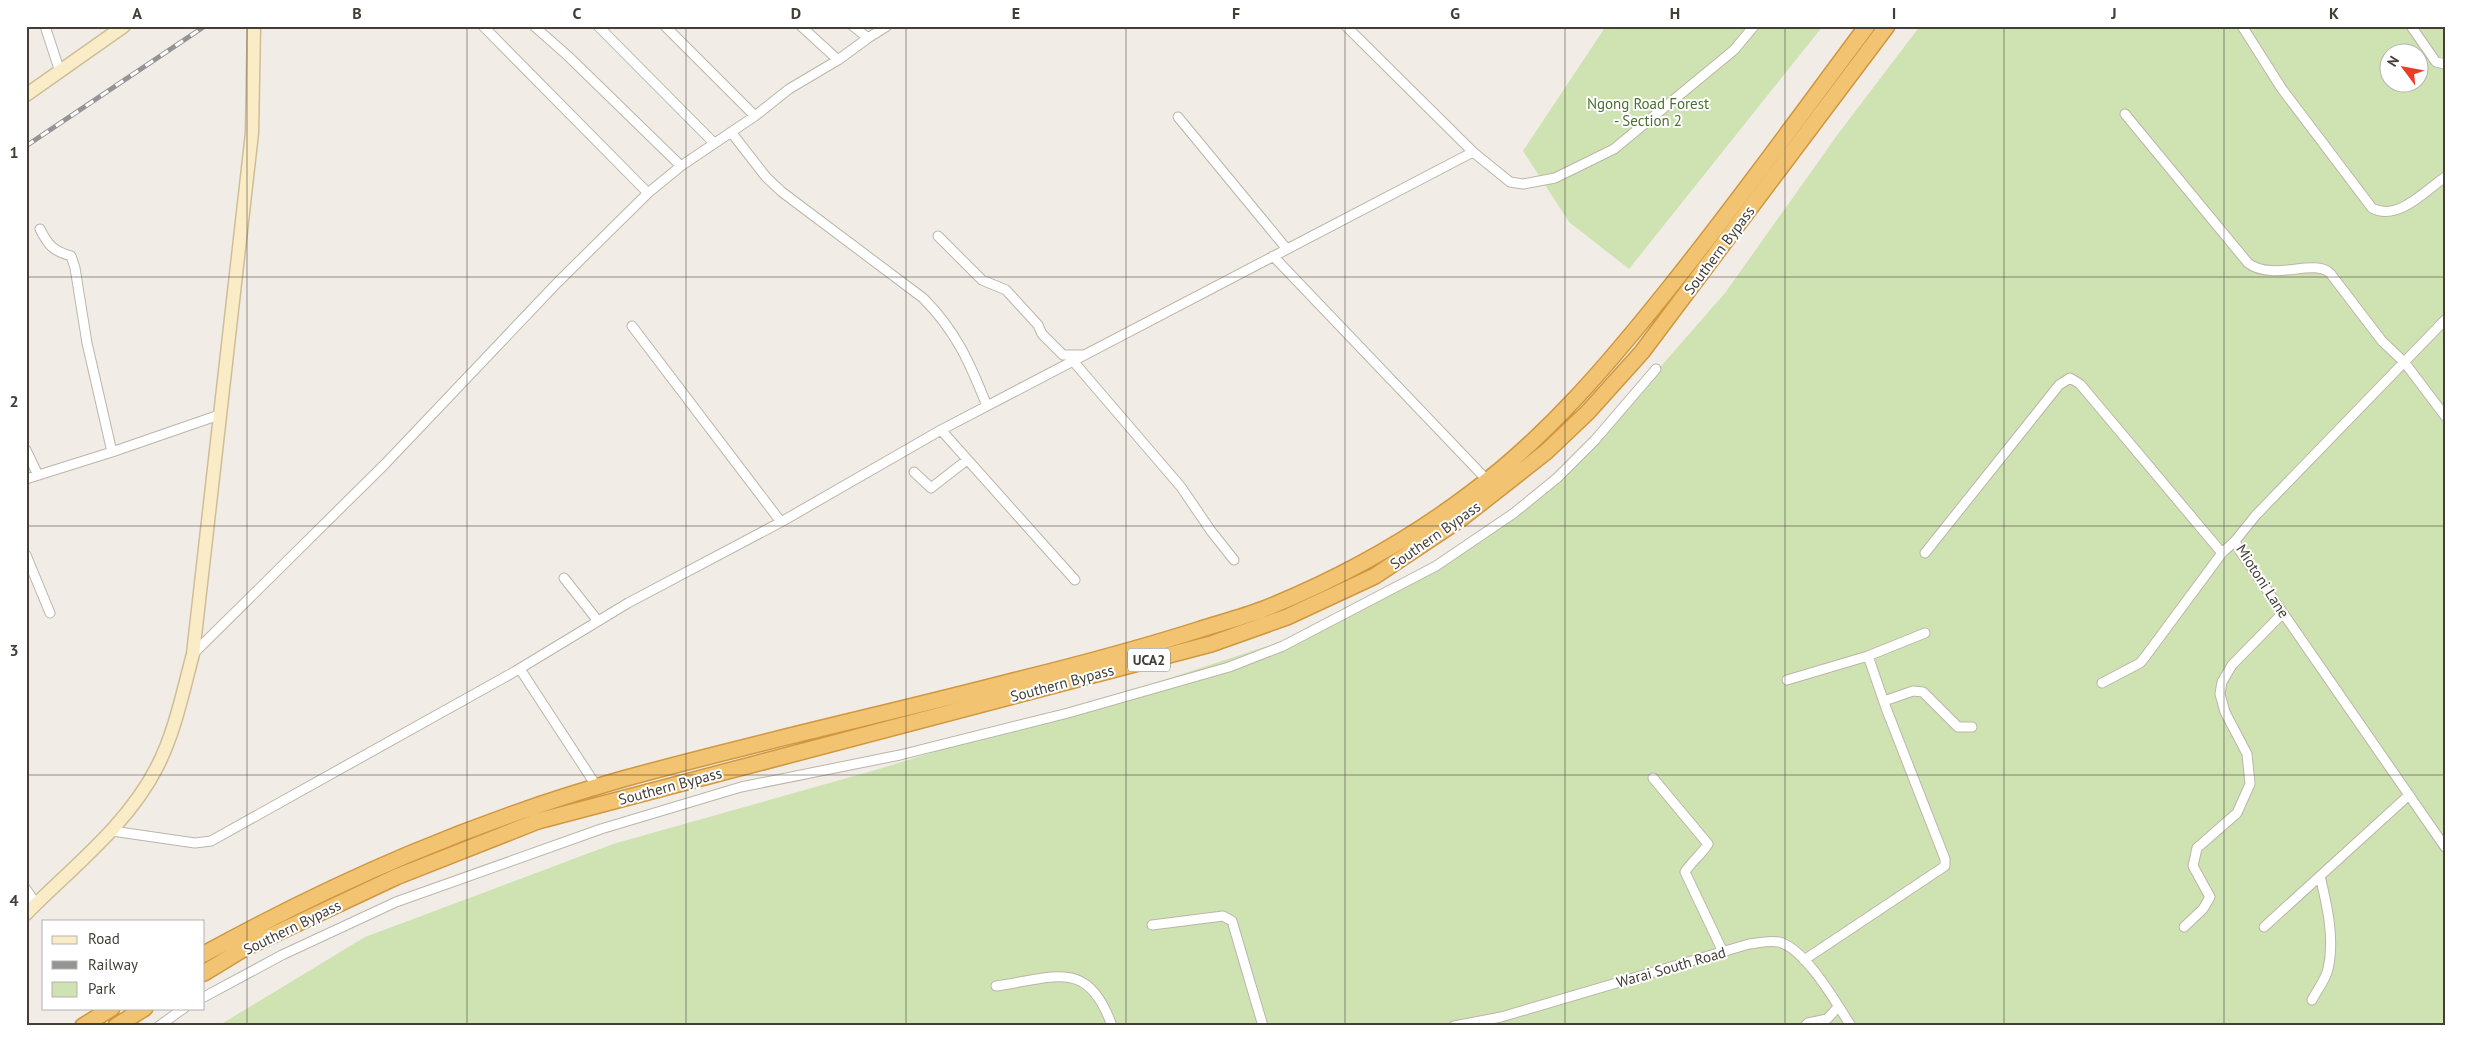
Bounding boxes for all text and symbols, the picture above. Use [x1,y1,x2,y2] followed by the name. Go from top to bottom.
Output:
[132,3,142,23] text: A
[352,3,362,23] text: B
[573,3,582,23] text: C
[791,3,801,23] text: D
[1012,3,1020,23] text: E
[1232,3,1240,23] text: F
[1450,3,1460,23] text: G
[1670,3,1680,23] text: H
[1892,3,1896,23] text: I
[2110,3,2117,23] text: J
[2329,3,2339,23] text: K
[2378,42,2428,92] north arrow
[2383,52,2403,70] text: N
[1587,94,1709,130] park label: Ngong Road Forest - Section 2
[9,142,19,162] text: 1
[1679,202,1759,298] street label: Southern Bypass
[9,391,19,411] text: 2
[1386,497,1484,573] street label: Southern Bypass
[2232,541,2294,621] street label: Miotoni Lane
[9,640,19,660] text: 3
[1128,648,1170,672] road number: UCA2
[1008,660,1116,706] street label: Southern Bypass
[616,763,724,809] street label: Southern Bypass
[9,890,19,910] text: 4
[240,895,344,959] street label: Southern Bypass
[42,920,205,1010] legend
[88,929,120,948] text: Road
[1614,942,1728,992] street label: Warai South Road
[88,955,138,974] text: Railway
[88,979,116,998] text: Park

